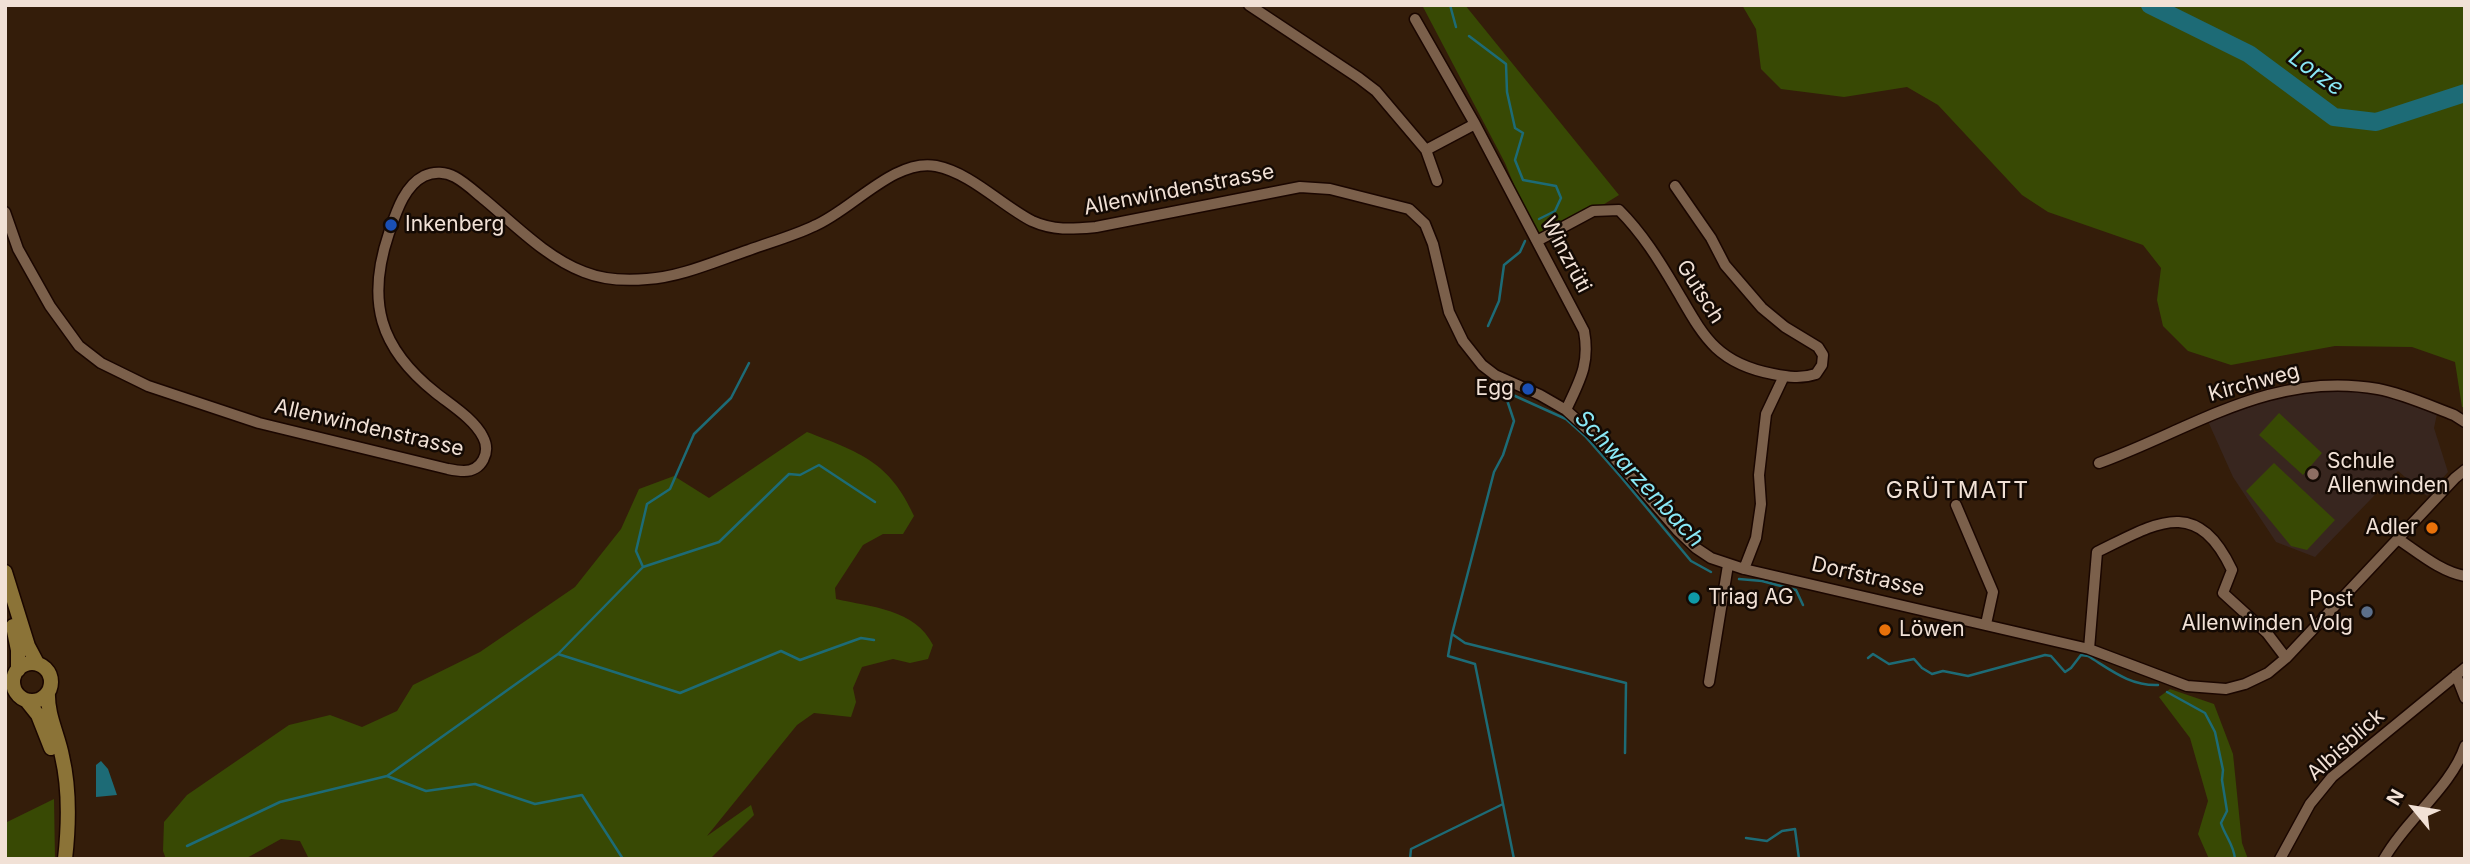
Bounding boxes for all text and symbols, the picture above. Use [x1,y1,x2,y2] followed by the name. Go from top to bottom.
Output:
[2283,44,2349,102] water label: Lorze
[1082,159,1276,221] street label: Allenwindenstrasse
[405,212,504,238] place label: Inkenberg
[1536,213,1596,297] street label: Winzrüti
[383,217,399,233] marker: Inkenberg
[1671,256,1729,328] street label: Gutsch
[2206,359,2302,407] street label: Kirchweg
[1476,376,1514,402] place label: Egg
[1520,381,1536,397] marker: Egg
[272,394,466,462] street label: Allenwindenstrasse
[1569,405,1709,553] water label: Schwarzenbach
[2327,449,2448,499] place label: Schule Allenwinden
[2305,466,2321,482] marker: Schule Allenwinden
[1887,477,2029,505] district label: GRÜTMATT
[2365,515,2418,541] place label: Adler
[2424,520,2440,536] marker: Adler
[1809,552,1927,602] street label: Dorfstrasse
[1708,585,1794,611] place label: Triag AG
[2182,587,2353,637] place label: Post Allenwinden Volg
[1686,590,1702,606] marker: Triag AG
[2359,604,2375,620] marker: Post Allenwinden Volg
[1899,617,1965,643] place label: Löwen
[1877,622,1893,638] marker: Löwen
[2302,704,2390,786] street label: Albisblick
[2379,773,2449,843] north arrow
[2382,785,2409,809] text: N

